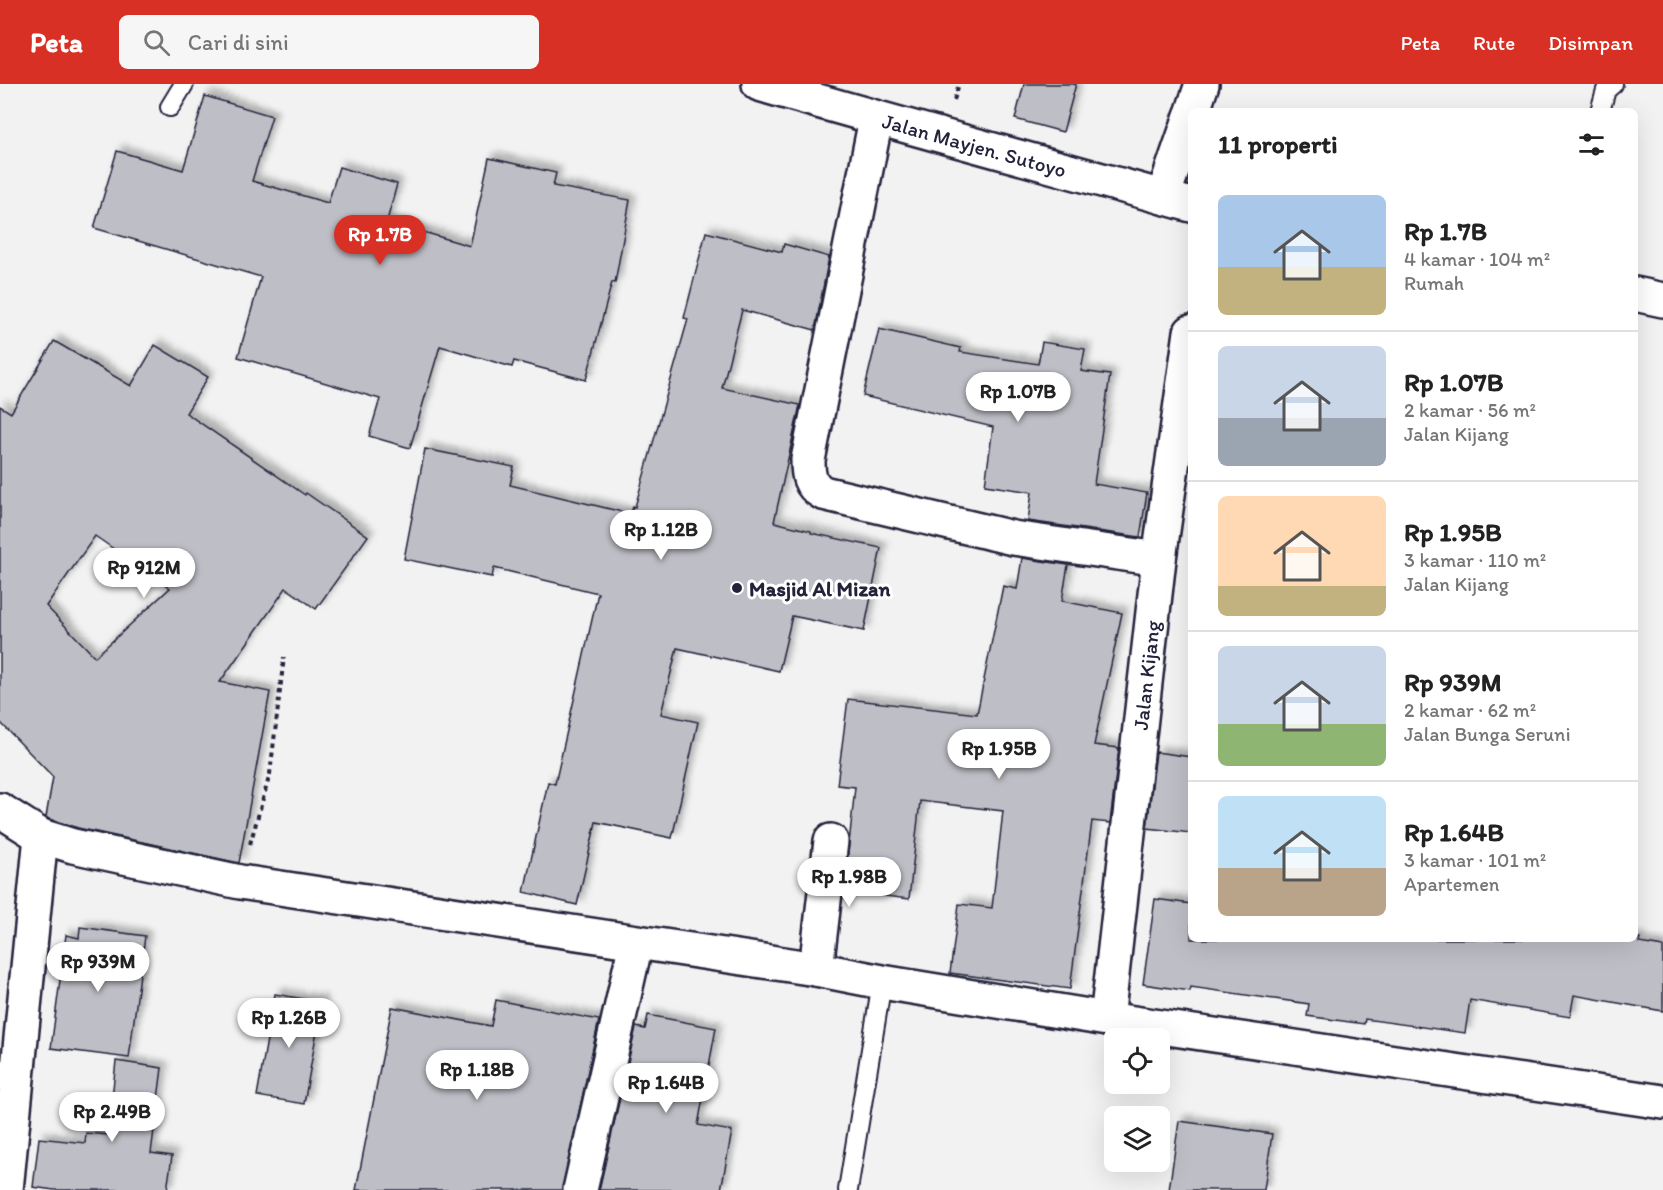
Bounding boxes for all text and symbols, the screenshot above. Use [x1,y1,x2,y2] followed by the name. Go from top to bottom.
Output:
[119,15,539,69] search box
[30,25,83,59] text: Peta
[140,26,173,59] icon: search
[188,29,289,56] text: Cari di sini
[1400,30,1440,55] text: Peta
[1473,30,1515,55] text: Rute
[1548,30,1633,55] text: Disimpan
[880,107,1069,182] street label: Jalan Mayjen. Sutoyo
[1218,128,1338,160] text: 11 properti
[1575,128,1608,161] icon: filters
[325,215,435,266] pin: Rp 1.7B
[1404,215,1487,247] text: Rp 1.7B
[1266,219,1338,291] icon: home
[348,222,412,246] text: Rp 1.7B
[1404,247,1550,271] text: 4 kamar · 104 m²
[1404,271,1464,295] text: Rumah
[1404,366,1503,398] text: Rp 1.07B
[1266,370,1338,442] icon: home
[956,372,1080,423] pin: Rp 1.07B
[980,379,1056,403] text: Rp 1.07B
[1404,398,1536,422] text: 2 kamar · 56 m²
[1404,422,1509,446] text: Jalan Kijang
[599,510,723,561] pin: Rp 1.12B
[1404,516,1502,548] text: Rp 1.95B
[624,517,698,541] text: Rp 1.12B
[1266,520,1338,592] icon: home
[89,548,199,599] pin: Rp 912M
[1404,548,1546,572] text: 3 kamar · 110 m²
[107,555,181,579] text: Rp 912M
[1404,572,1509,596] text: Jalan Kijang
[749,576,890,602] place label: Masjid Al Mizan
[730,581,744,595] marker: Masjid Al Mizan
[1127,619,1165,731] street label: Jalan Kijang
[1404,666,1502,698] text: Rp 939M
[1266,670,1338,742] icon: home
[1404,698,1536,722] text: 2 kamar · 62 m²
[1404,722,1571,746] text: Jalan Bunga Seruni
[937,729,1061,780] pin: Rp 1.95B
[961,736,1037,760] text: Rp 1.95B
[1404,816,1504,848] text: Rp 1.64B
[1266,820,1338,892] icon: home
[1404,848,1546,872] text: 3 kamar · 101 m²
[787,857,911,908] pin: Rp 1.98B
[811,864,887,888] text: Rp 1.98B
[1404,872,1499,896] text: Apartemen
[43,942,153,993] pin: Rp 939M
[60,949,136,973] text: Rp 939M
[227,998,351,1049] pin: Rp 1.26B
[251,1005,327,1029] text: Rp 1.26B
[1104,1028,1170,1172] map controls
[1104,1028,1170,1094] button: locate
[415,1050,539,1101] pin: Rp 1.18B
[440,1057,514,1081] text: Rp 1.18B
[604,1063,728,1114] pin: Rp 1.64B
[628,1070,704,1094] text: Rp 1.64B
[50,1092,174,1143] pin: Rp 2.49B
[73,1099,151,1123] text: Rp 2.49B
[1104,1106,1170,1172] button: layers

